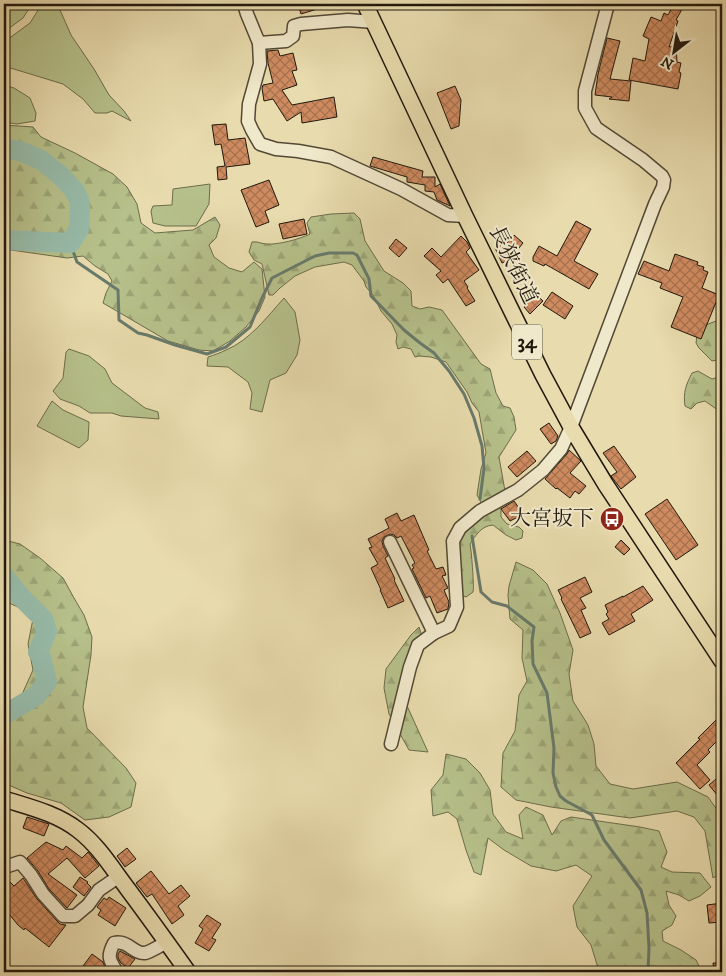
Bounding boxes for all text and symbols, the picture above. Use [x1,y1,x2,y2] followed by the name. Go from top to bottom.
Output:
[648,28,698,78] north arrow
[658,51,677,73] text: N
[483,222,543,308] street label: 長狭街道
[512,324,542,360] road number: 34
[510,506,594,532] place label: 大宮坂下
[599,506,625,532] bus stop icon: 大宮坂下

